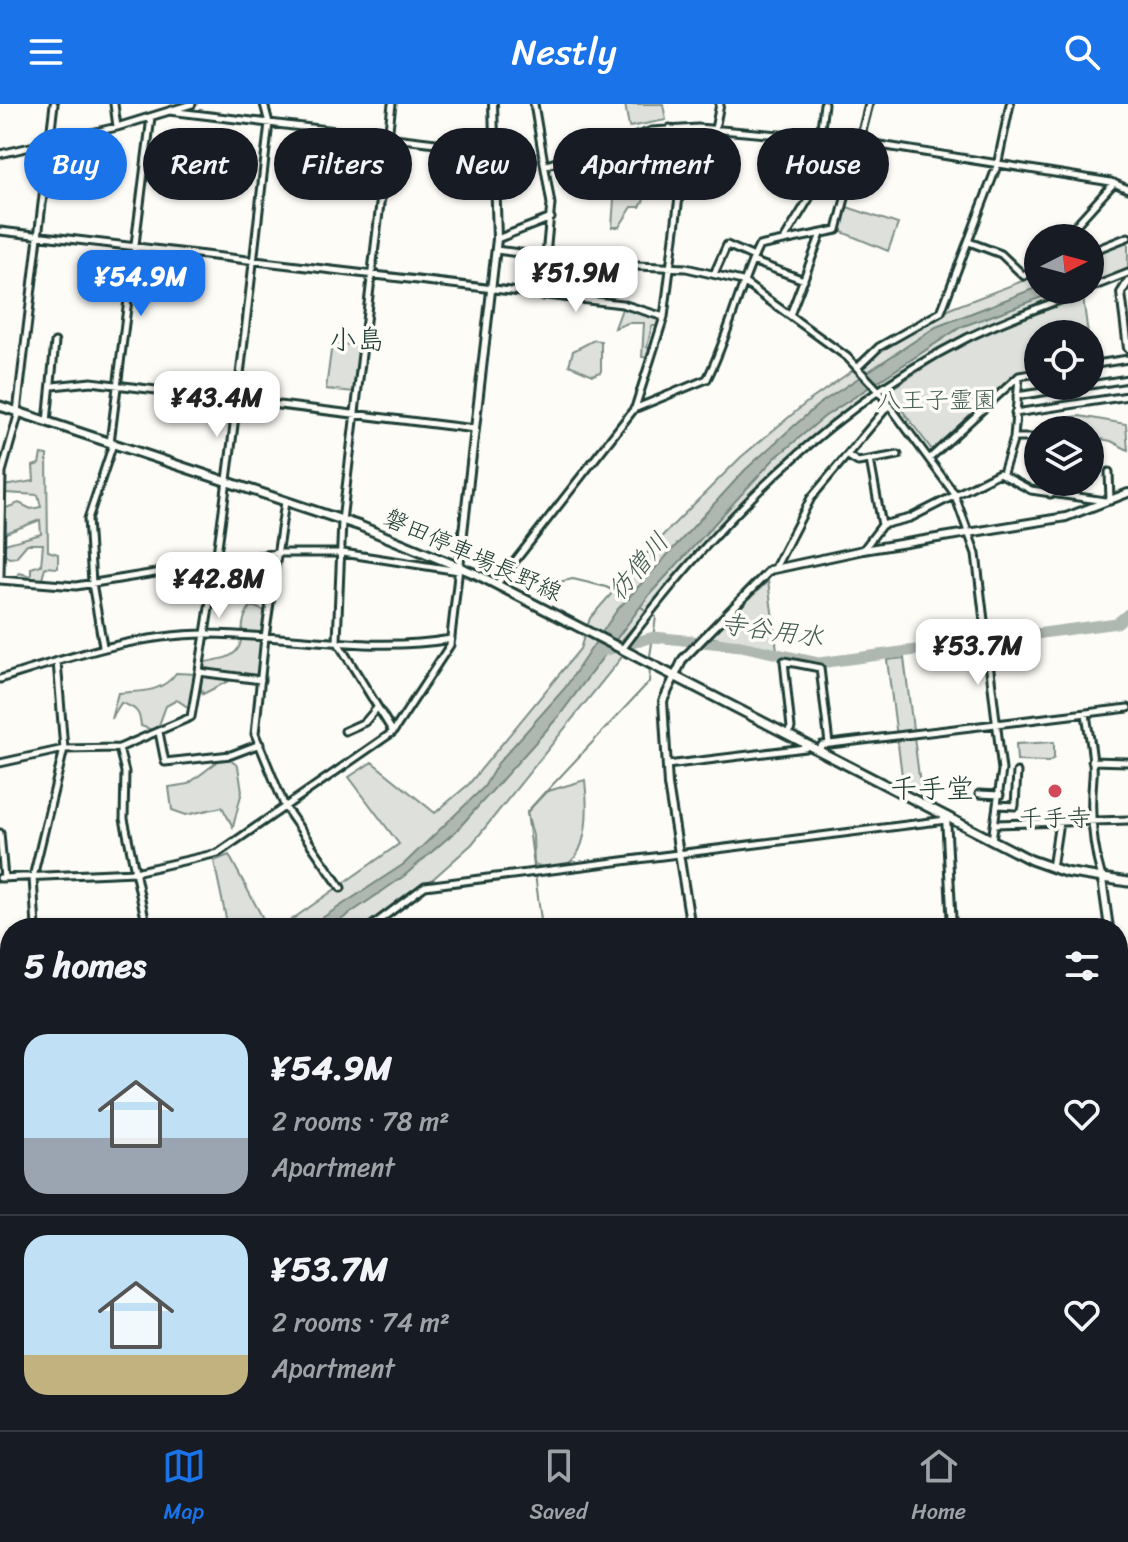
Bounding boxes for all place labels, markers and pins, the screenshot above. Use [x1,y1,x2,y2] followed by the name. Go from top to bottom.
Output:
[511,246,641,314] pin: ¥51.9M
[76,250,206,318] pin: ¥54.9M
[152,371,282,439] pin: ¥43.4M
[154,552,284,620] pin: ¥42.8M
[913,619,1043,687] pin: ¥53.7M
[1046,782,1064,800] marker: 千手寺
[1019,797,1091,839] place label: 千手寺

